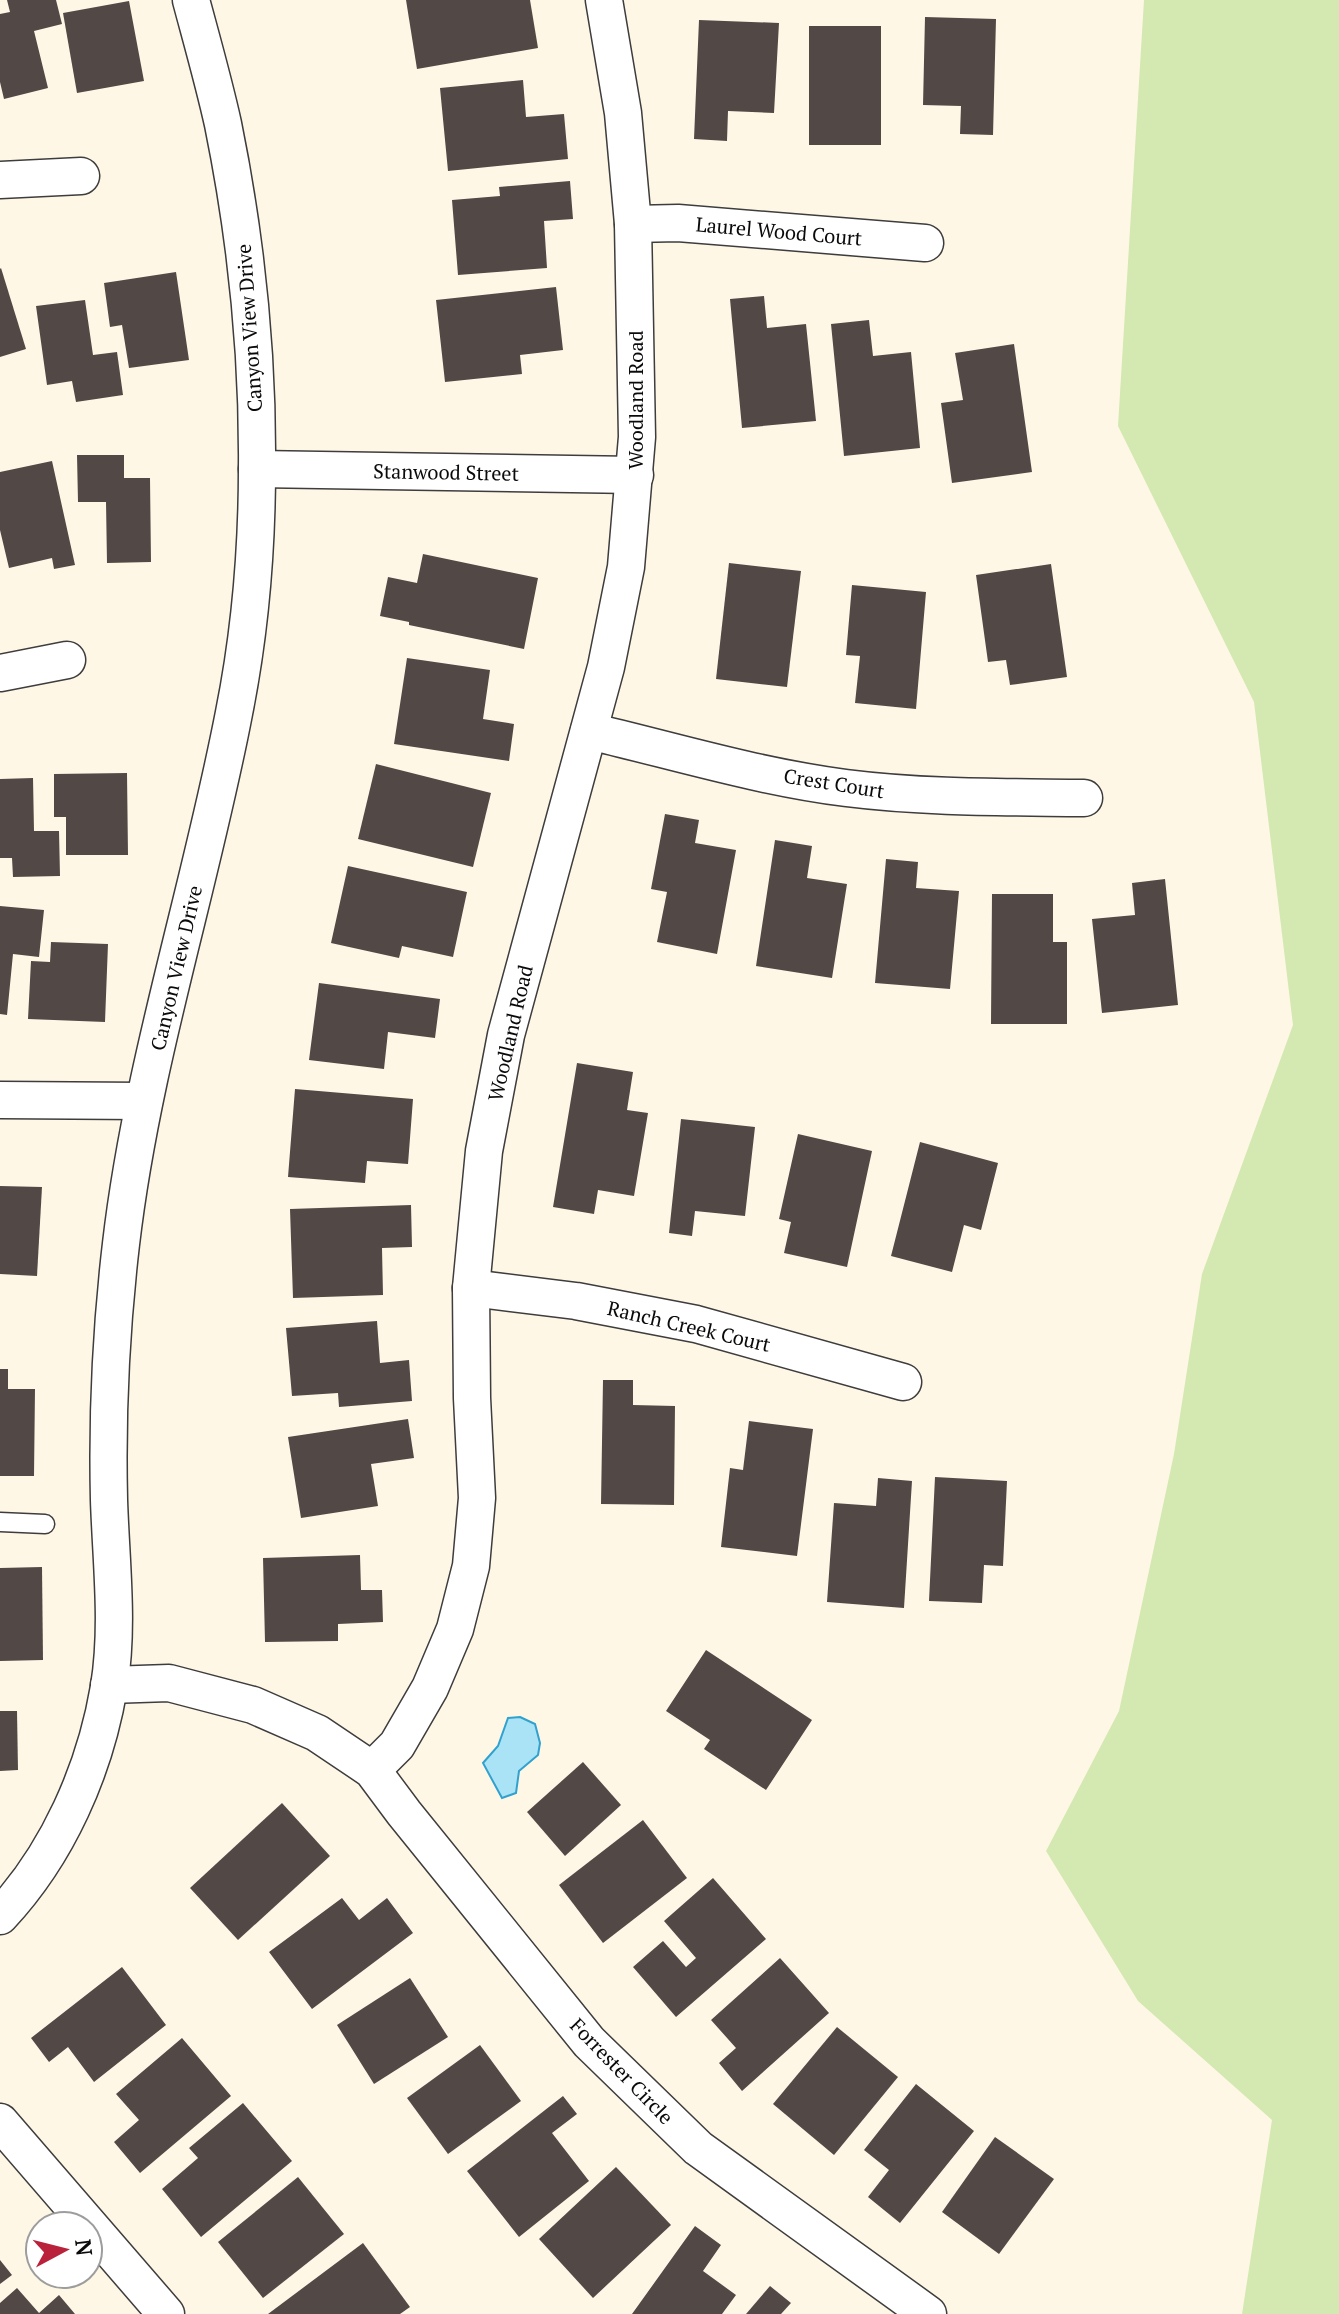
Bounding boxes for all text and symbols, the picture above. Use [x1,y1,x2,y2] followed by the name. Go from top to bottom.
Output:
[695,210,864,252] street label: Laurel Wood Court
[230,243,268,413] street label: Canyon View Drive
[622,330,649,470] street label: Woodland Road
[373,457,520,487] street label: Stanwood Street
[782,762,887,804] street label: Crest Court
[144,883,208,1053] street label: Canyon View Drive
[481,962,539,1104] street label: Woodland Road
[605,1294,774,1358] street label: Ranch Creek Court
[564,2012,680,2130] street label: Forrester Circle
[24,2210,104,2290] north arrow
[69,2237,100,2258] text: N

